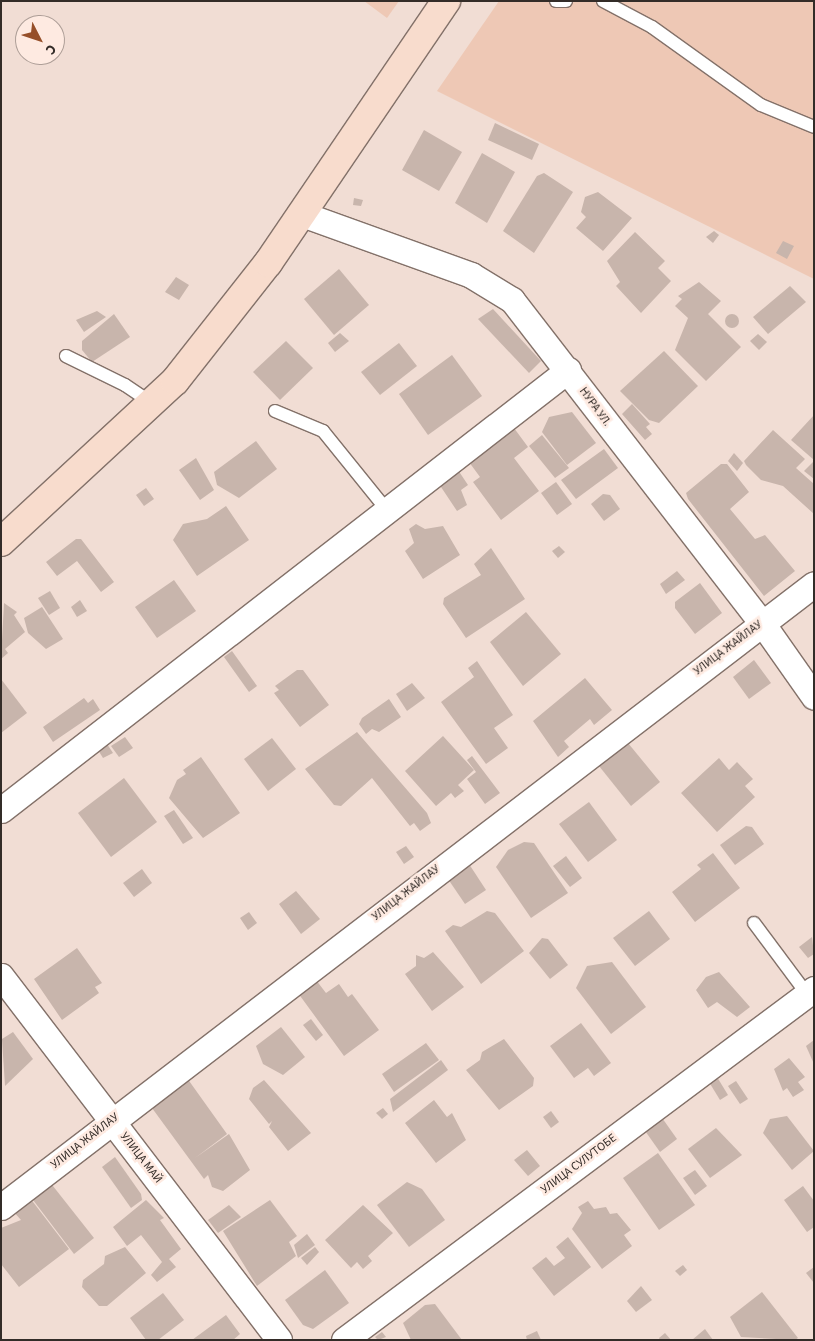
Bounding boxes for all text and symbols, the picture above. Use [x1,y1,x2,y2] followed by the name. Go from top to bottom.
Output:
[15,15,65,65] north arrow
[40,40,61,59] text: С
[576,385,614,429] street label: НУРА УЛ.
[691,618,765,678] street label: УЛИЦА ЖАЙЛАУ
[369,862,443,924] street label: УЛИЦА ЖАЙЛАУ
[48,1110,122,1172] street label: УЛИЦА ЖАЙЛАУ
[117,1130,165,1186] street label: УЛИЦА МАЙ
[538,1131,620,1197] street label: УЛИЦА СУЛУТОБЕ

